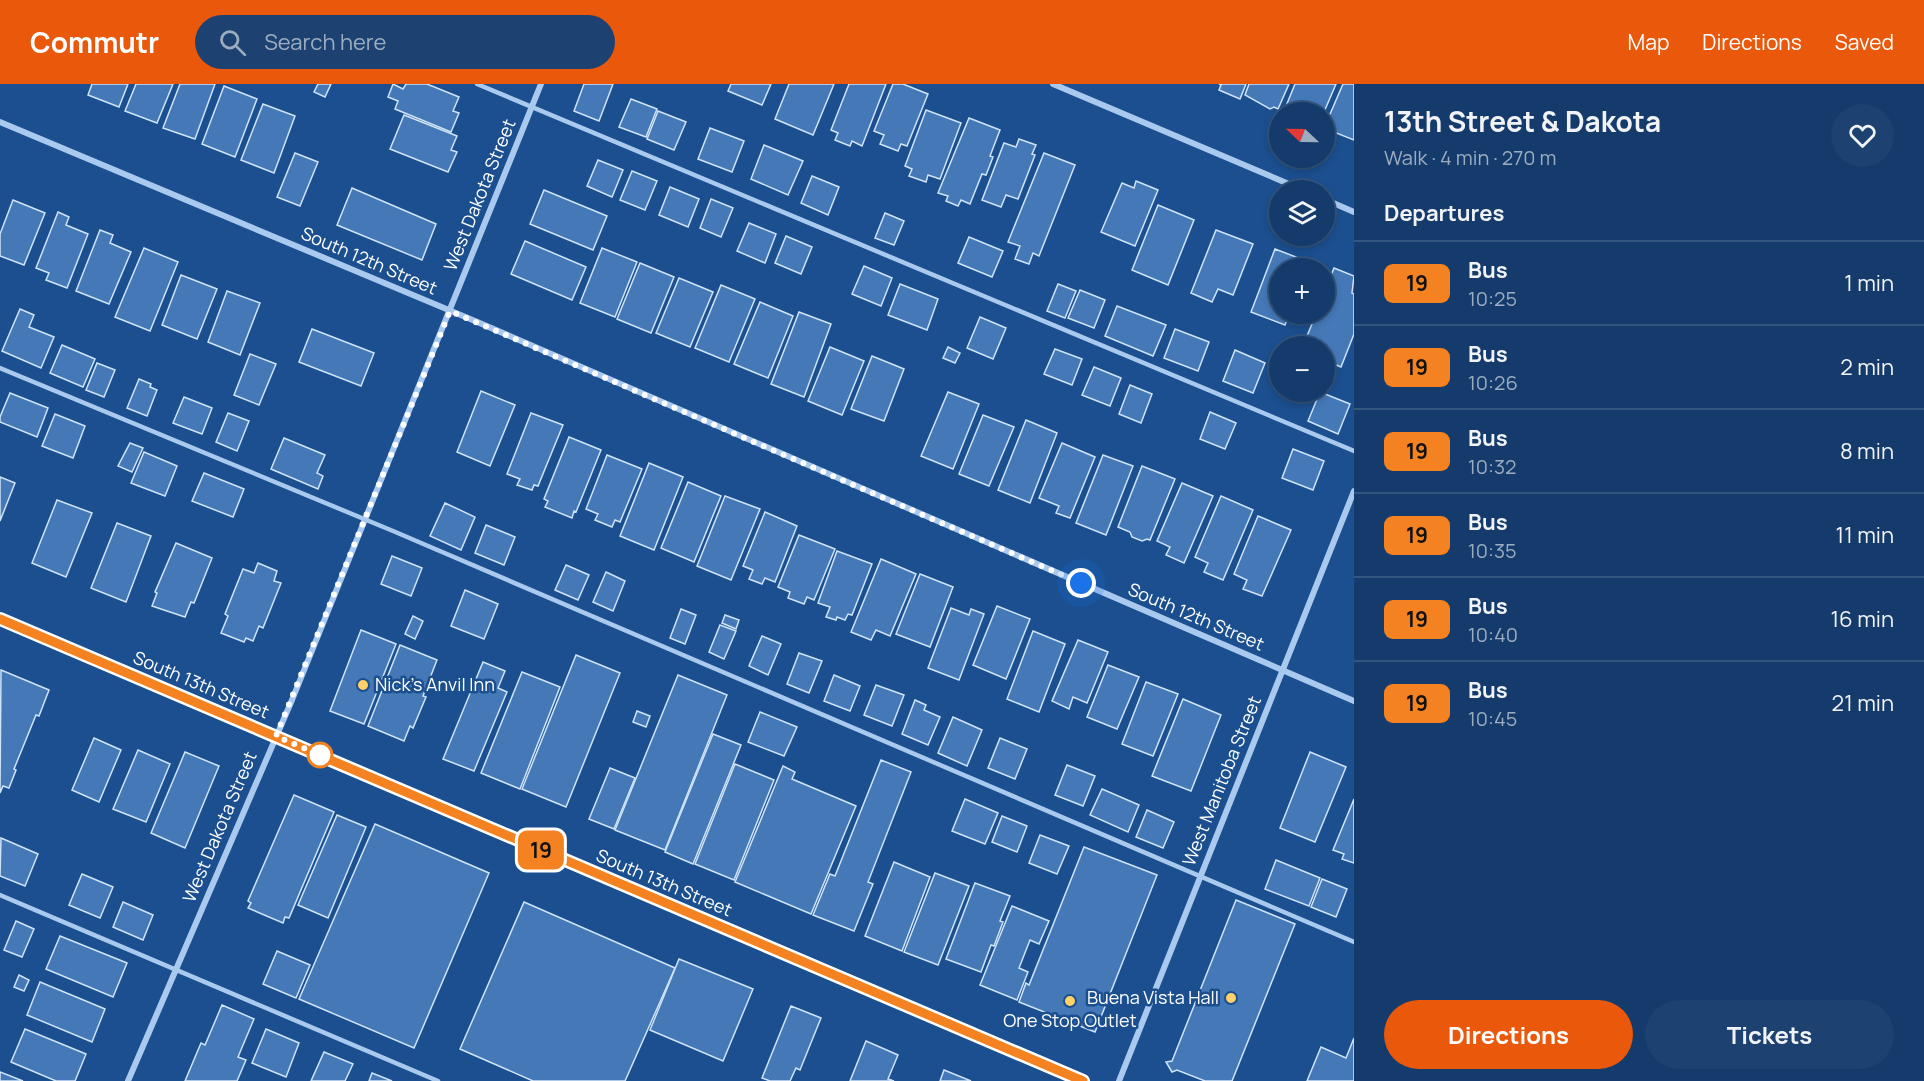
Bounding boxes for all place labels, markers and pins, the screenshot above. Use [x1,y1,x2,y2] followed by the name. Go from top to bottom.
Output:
[375,672,495,696] place label: Nick's Anvil Inn
[356,678,370,692] marker: Nick's Anvil Inn
[307,742,333,768] unlabelled marker
[1087,985,1219,1009] place label: Buena Vista Hall
[1224,991,1238,1005] marker: Buena Vista Hall
[1063,994,1077,1008] marker: One Stop Outlet
[1003,1008,1137,1032] place label: One Stop Outlet

